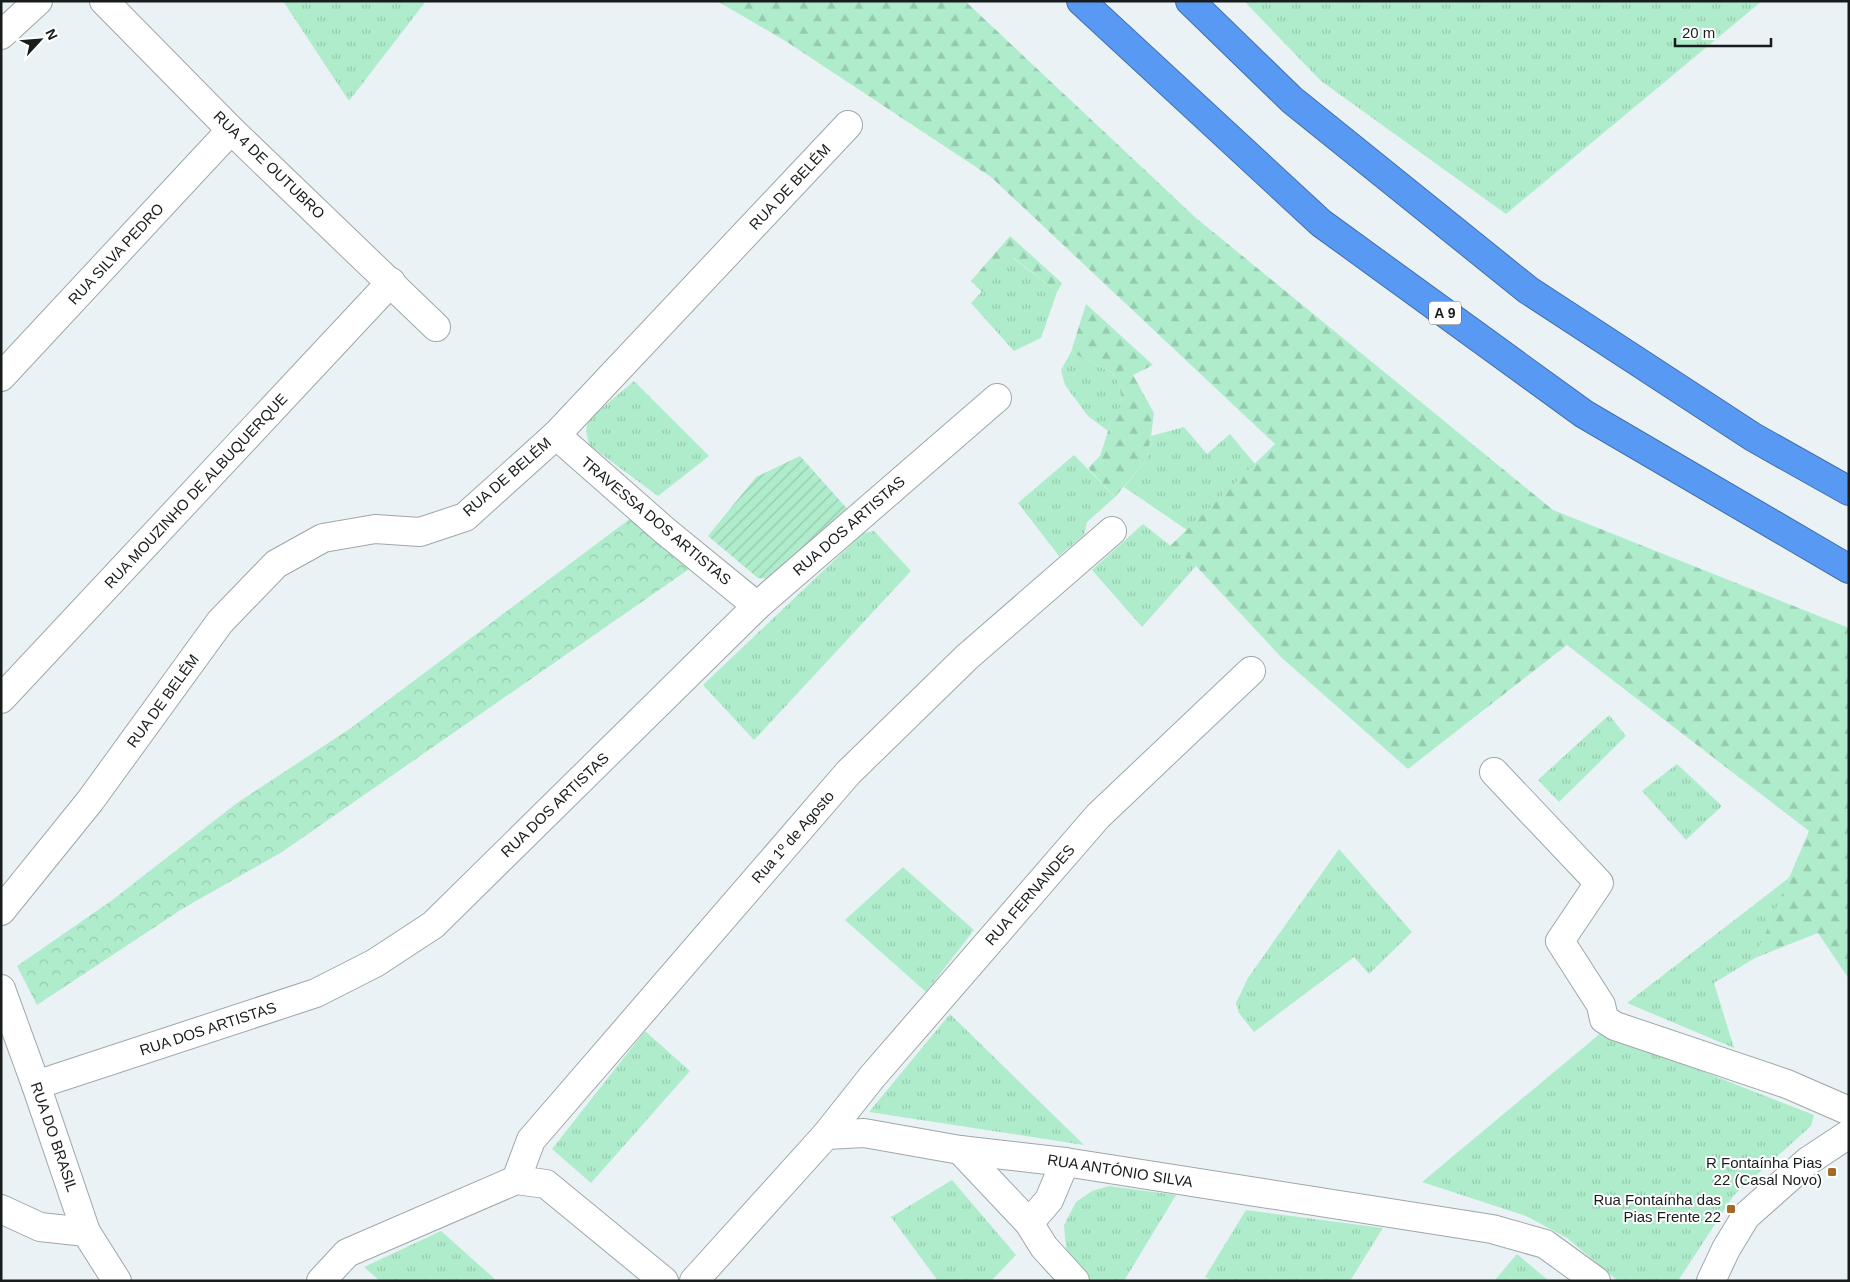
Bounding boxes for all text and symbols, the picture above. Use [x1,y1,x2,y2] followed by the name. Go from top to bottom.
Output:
[15,15,65,65] north arrow
[1675,15,1771,47] scale bar
[1682,24,1715,41] text: 20 m
[42,26,61,42] text: N
[210,107,328,222] street label: RUA 4 DE OUTUBRO
[746,140,834,233] street label: RUA DE BELÉM
[64,200,167,308] street label: RUA SILVA PEDRO
[1429,302,1461,324] road number: A 9
[101,390,291,592] street label: RUA MOUZINHO DE ALBUQUERQUE
[459,434,554,519] street label: RUA DE BELÉM
[578,453,735,588] street label: TRAVESSA DOS ARTISTAS
[789,472,908,579] street label: RUA DOS ARTISTAS
[123,651,202,751] street label: RUA DE BELÉM
[497,749,612,860] street label: RUA DOS ARTISTAS
[748,787,837,886] street label: Rua 1º de Agosto
[981,841,1078,948] street label: RUA FERNANDES
[137,998,278,1059] street label: RUA DOS ARTISTAS
[28,1080,81,1194] street label: RUA DO BRASIL
[1046,1151,1194,1190] street label: RUA ANTÓNIO SILVA
[1706,1154,1822,1188] place label: R Fontaínha Pias 22 (Casal Novo)
[1826,1166,1838,1178] marker: R Fontaínha Pias 22 (Casal Novo)
[1593,1191,1721,1225] place label: Rua Fontaínha das Pias Frente 22
[1725,1203,1737,1215] marker: Rua Fontaínha das Pias Frente 22

